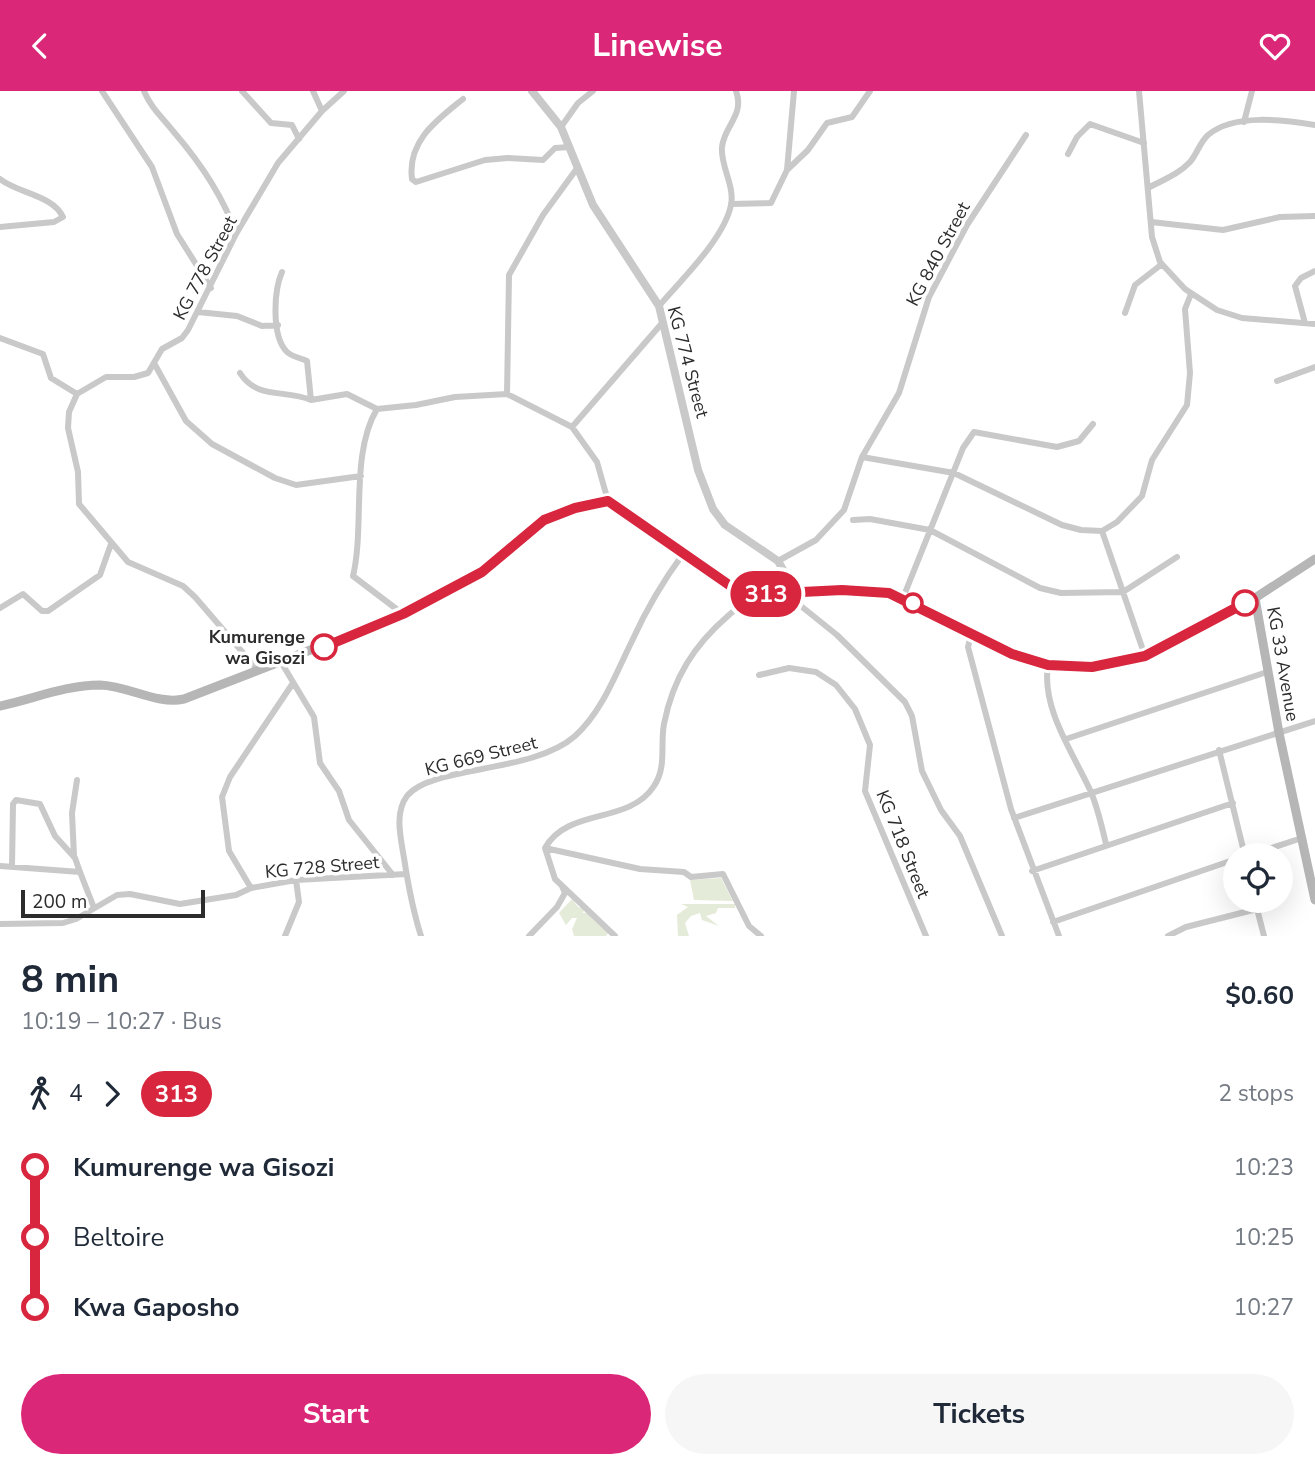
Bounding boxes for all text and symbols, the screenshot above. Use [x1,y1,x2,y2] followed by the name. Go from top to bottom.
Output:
[592,24,723,67] text: Linewise
[21,27,59,65] icon: back
[1256,27,1294,65] icon: heart
[901,197,976,310] street label: KG 840 Street
[168,211,243,324] street label: KG 778 Street
[662,304,715,421] street label: KG 774 Street
[726,571,806,617] line badge: 313
[744,578,788,610] text: 313
[1232,590,1258,616] unlabelled marker
[903,593,923,613] unlabelled marker
[1261,605,1305,723] street label: KG 33 Avenue
[209,625,305,670] place label: Kumurenge wa Gisozi
[311,634,337,660] marker: Kumurenge wa Gisozi
[423,730,540,782] street label: KG 669 Street
[870,786,936,902] street label: KG 718 Street
[1223,843,1293,913] map controls
[1223,843,1293,913] button: locate
[264,850,381,884] street label: KG 728 Street
[21,887,205,919] scale bar
[32,889,87,915] text: 200 m
[21,954,119,1005] text: 8 min
[1225,978,1294,1013] text: $0.60
[21,1006,222,1037] text: 10:19 – 10:27 · Bus
[21,1075,59,1113] icon: walk
[93,1075,131,1113] icon: forward
[69,1078,83,1109] text: 4
[155,1078,198,1110] text: 313
[1218,1078,1294,1109] text: 2 stops
[73,1150,334,1185] text: Kumurenge wa Gisozi
[1234,1152,1294,1183] text: 10:23
[73,1220,164,1255] text: Beltoire
[1234,1222,1294,1253] text: 10:25
[73,1290,239,1325] text: Kwa Gaposho
[1234,1292,1294,1323] text: 10:27
[21,1374,651,1454] button: Start
[665,1374,1294,1454] button: Tickets

